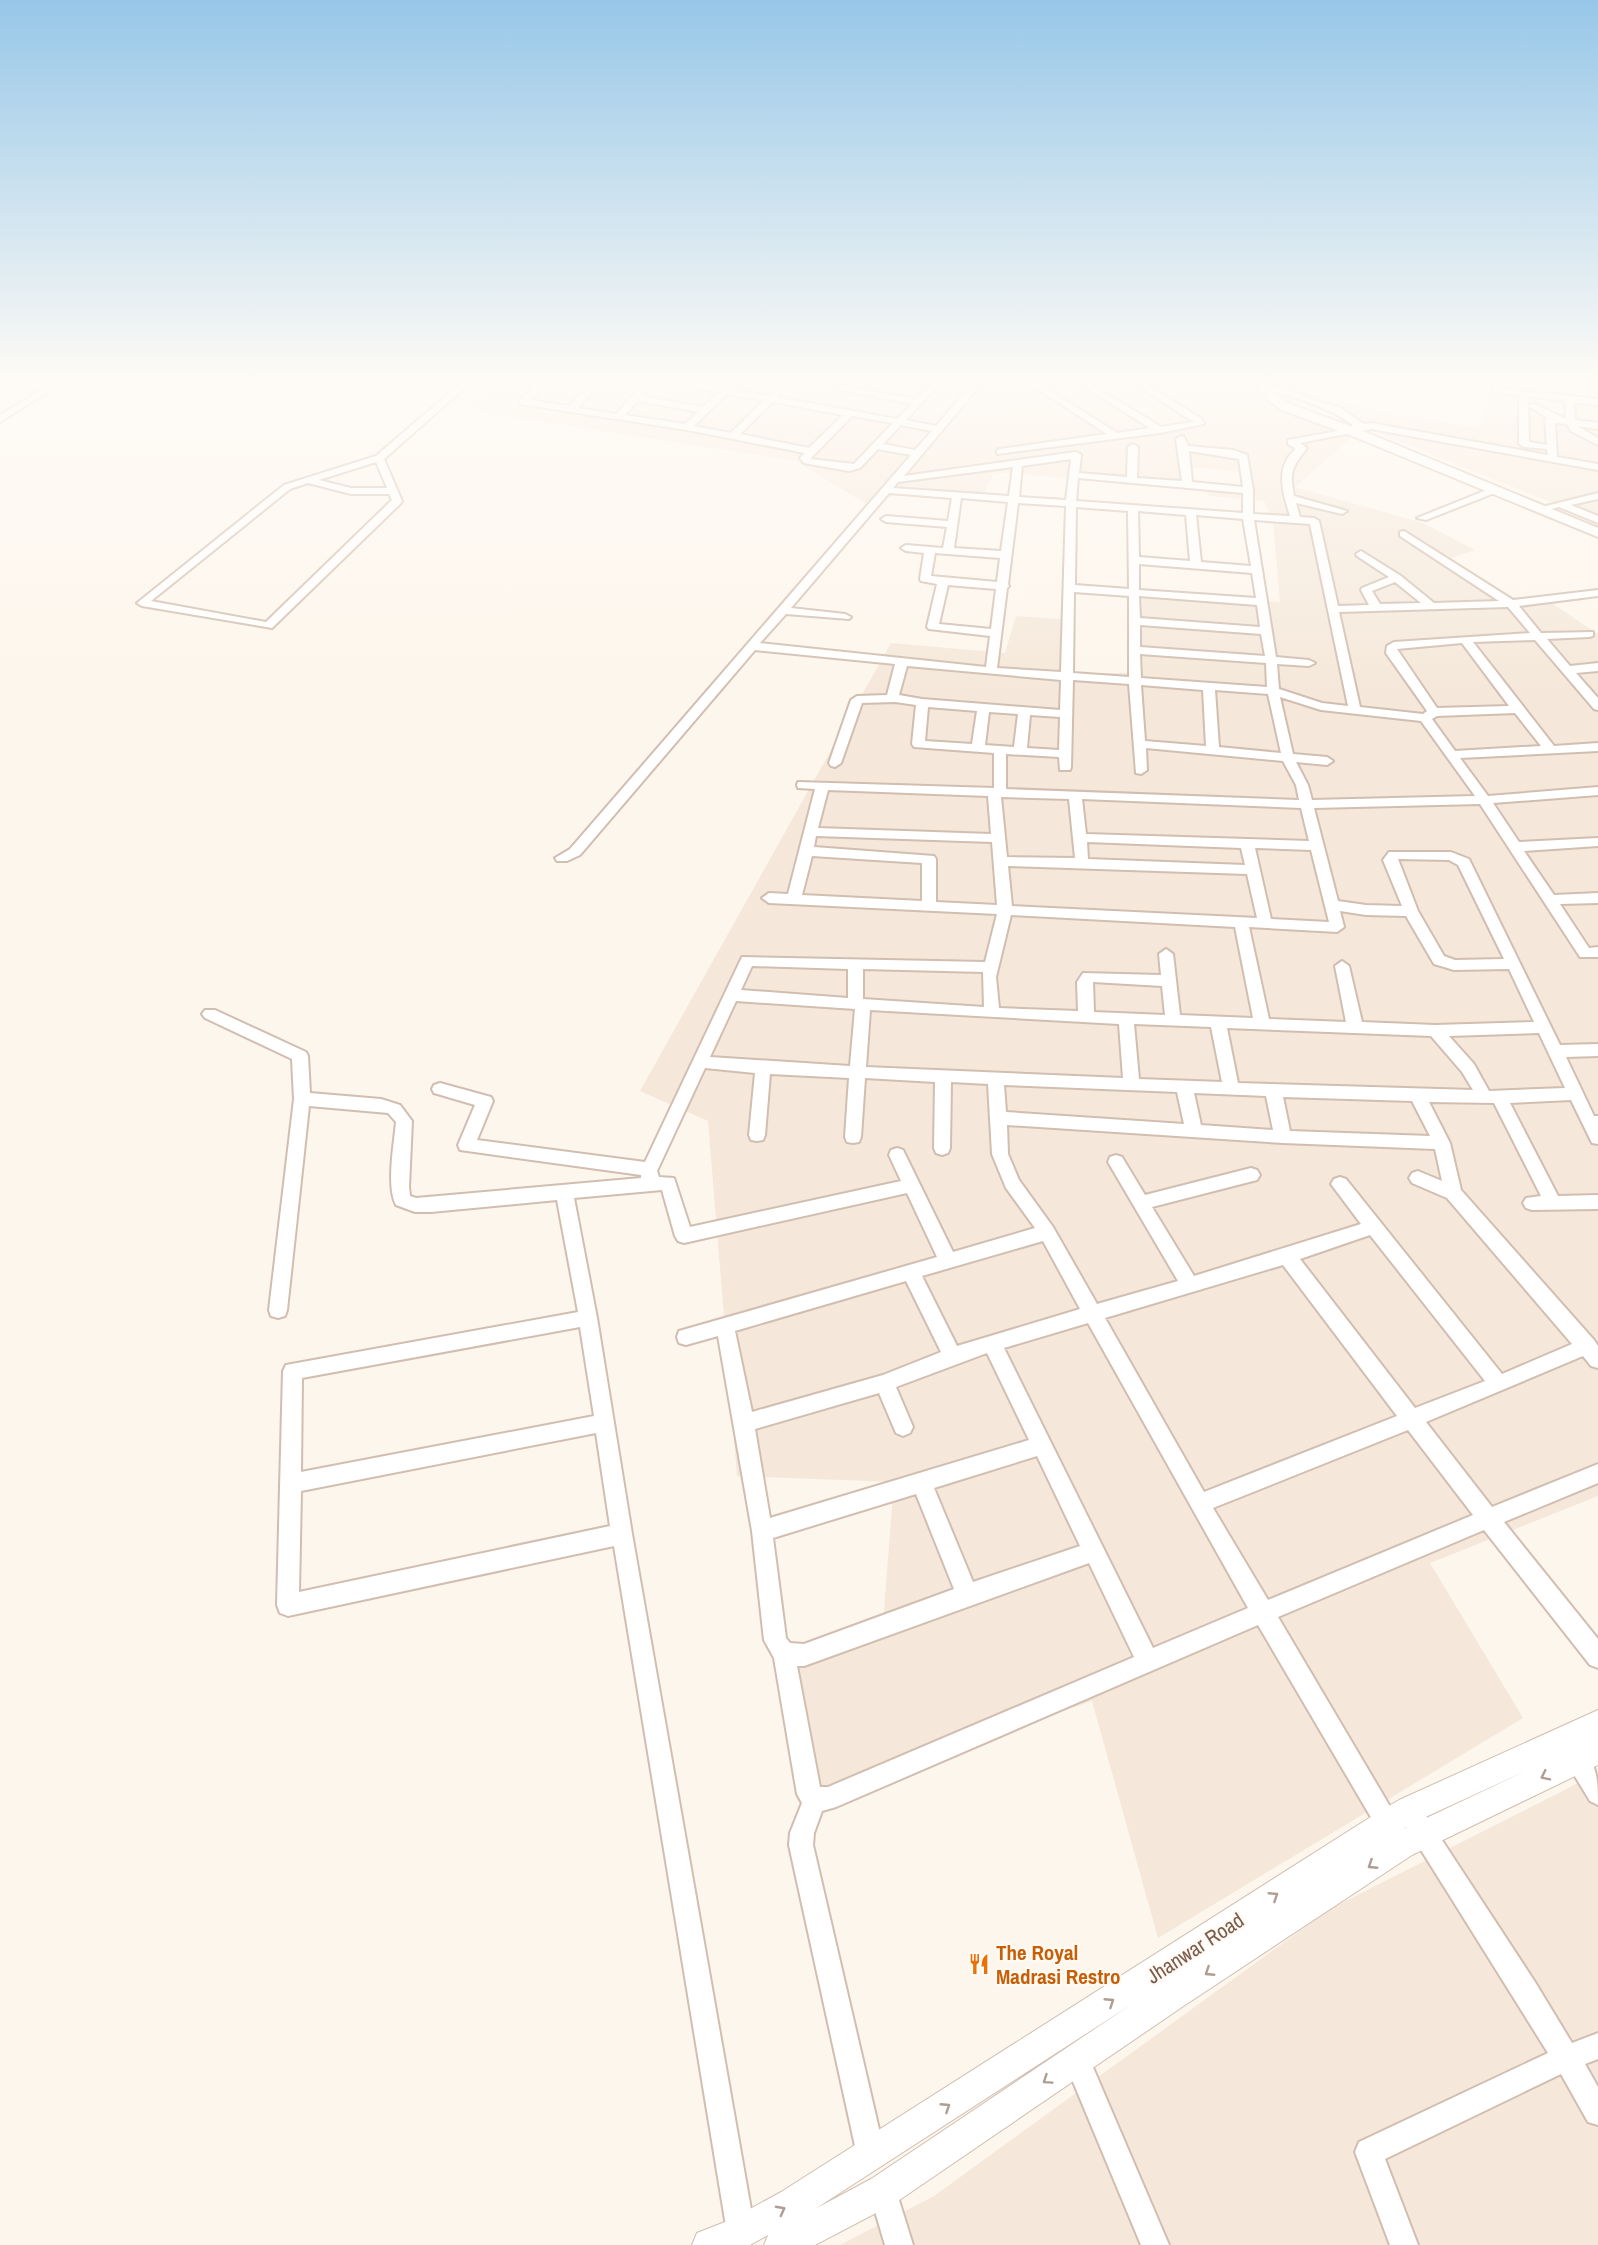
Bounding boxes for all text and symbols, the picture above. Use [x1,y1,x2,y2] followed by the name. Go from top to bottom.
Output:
[1540,1768,1551,1780] one-way arrow
[1368,1857,1378,1869] one-way arrow
[1268,1893,1279,1904] one-way arrow
[1141,1906,1249,1990] street label: Jhanwar Road
[996,1938,1120,1991] place label: The Royal Madrasi Restro
[967,1952,991,1976] restaurant icon: The Royal Madrasi Restro
[1204,1964,1215,1975] one-way arrow
[1104,1998,1115,2009] one-way arrow
[1043,2073,1053,2085] one-way arrow
[939,2103,950,2114] one-way arrow
[775,2206,785,2217] one-way arrow

